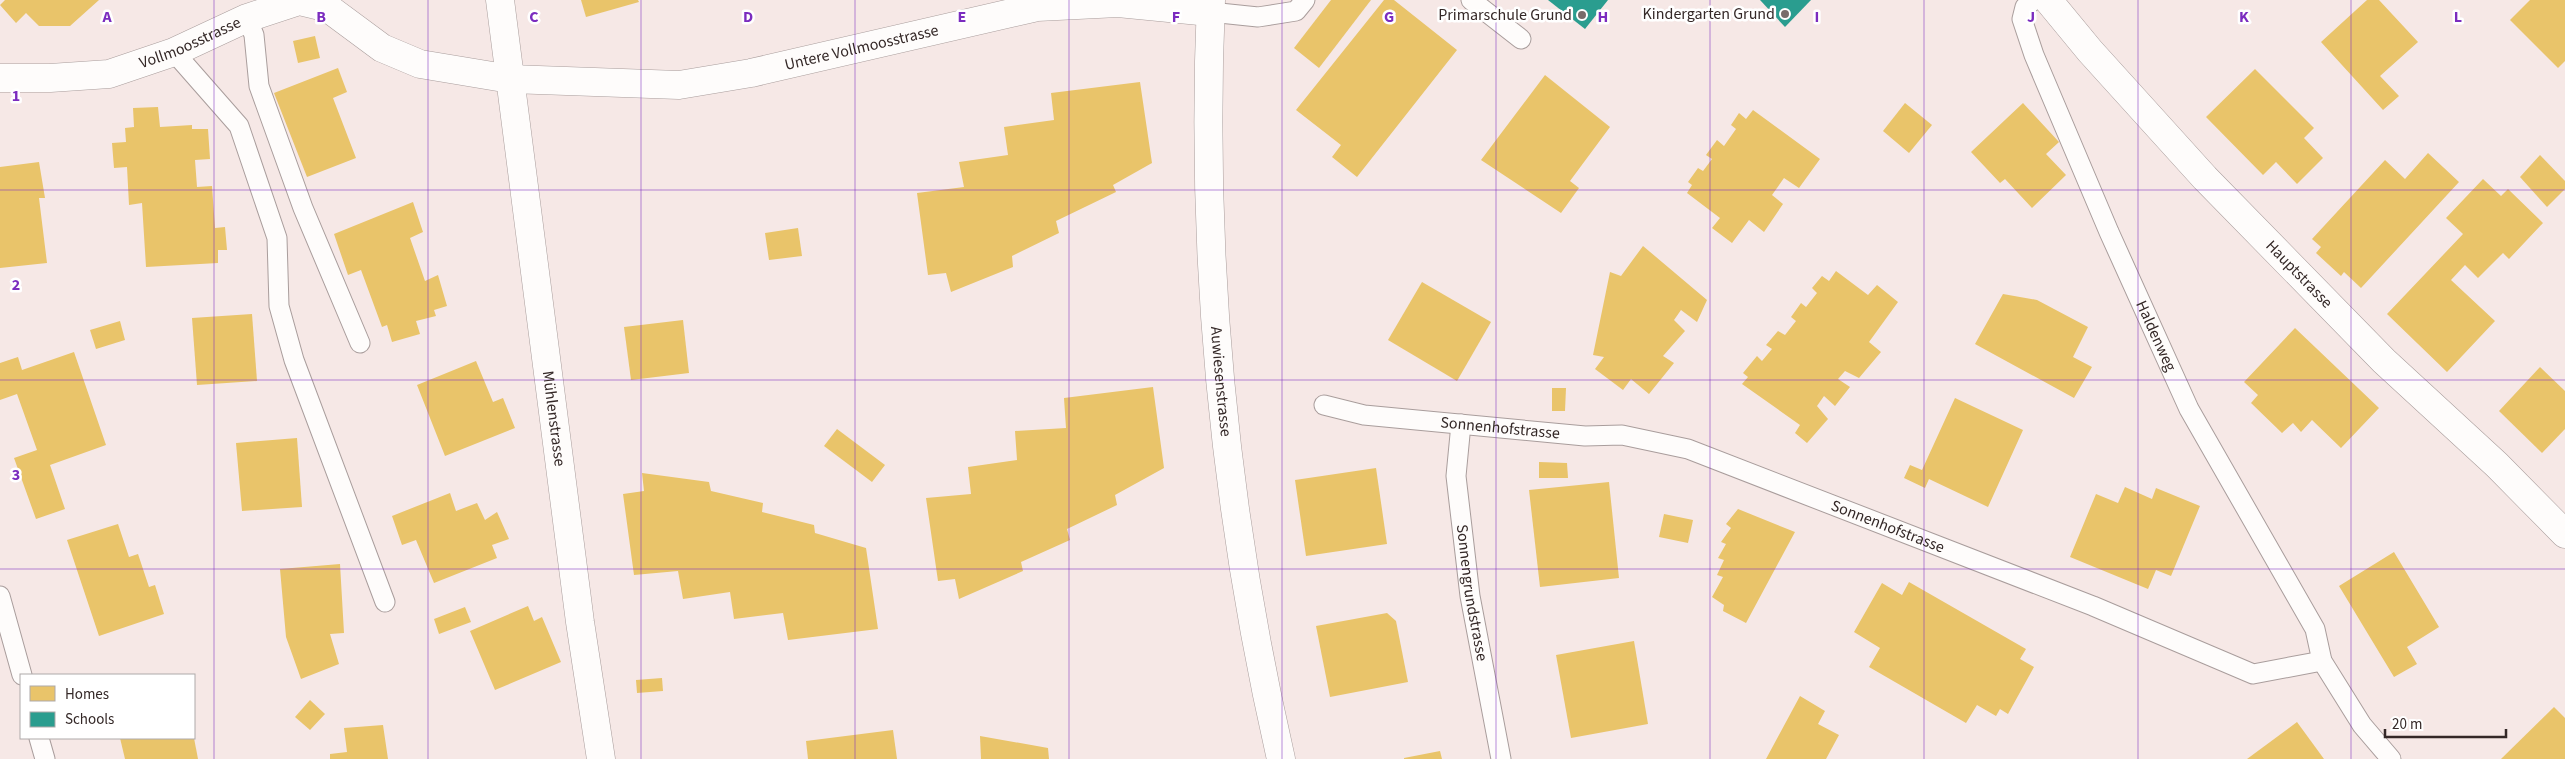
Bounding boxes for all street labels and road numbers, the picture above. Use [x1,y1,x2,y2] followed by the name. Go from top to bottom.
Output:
[136,11,244,74] street label: Vollmoosstrasse
[782,19,941,76] street label: Untere Vollmoosstrasse
[2261,235,2338,313] street label: Hauptstrasse
[2130,297,2182,375] street label: Haldenweg
[1205,326,1237,438] street label: Auwiesenstrasse
[537,369,571,468] street label: Mühlenstrasse
[1439,411,1561,445] street label: Sonnenhofstrasse
[1828,495,1948,558] street label: Sonnenhofstrasse
[1451,523,1493,663] street label: Sonnengrundstrasse

